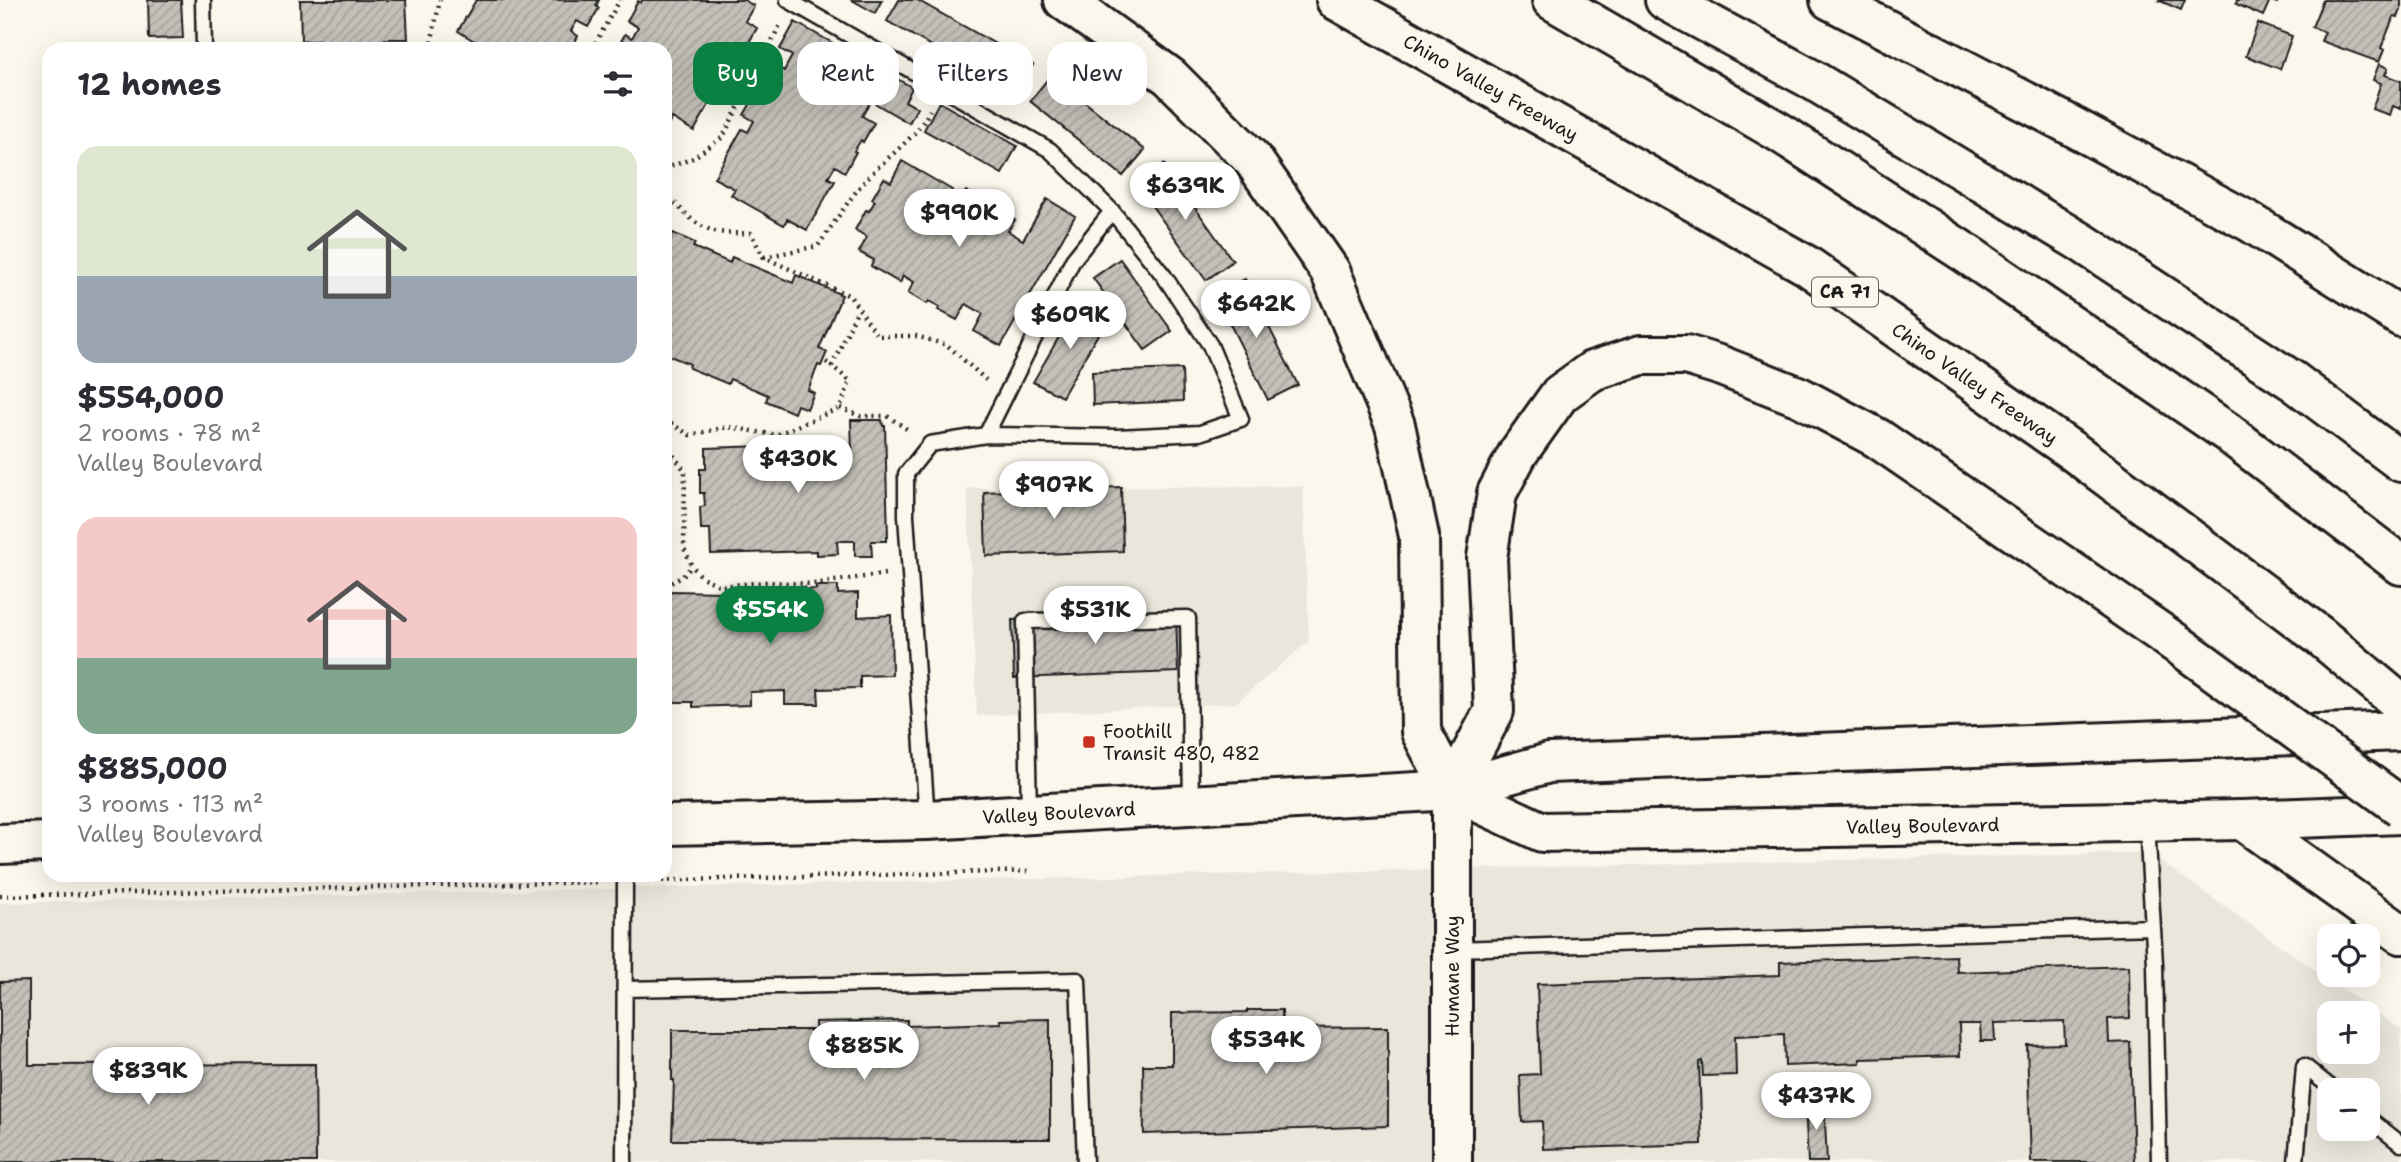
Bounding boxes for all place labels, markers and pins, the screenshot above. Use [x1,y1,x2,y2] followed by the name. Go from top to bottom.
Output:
[1136,162,1234,222] pin: $639K
[910,190,1008,249] pin: $990K
[1207,280,1305,340] pin: $642K
[1021,292,1119,351] pin: $609K
[749,435,847,495] pin: $430K
[1005,462,1103,521] pin: $907K
[721,586,819,646] pin: $554K
[1046,586,1144,646] pin: $531K
[1103,719,1260,766] place label: Foothill Transit 480, 482
[1081,734,1097,750] marker: Foothill Transit 480, 482
[1217,1016,1315,1076] pin: $534K
[815,1023,913,1082] pin: $885K
[99,1048,197,1107] pin: $839K
[1767,1072,1865,1132] pin: $437K

